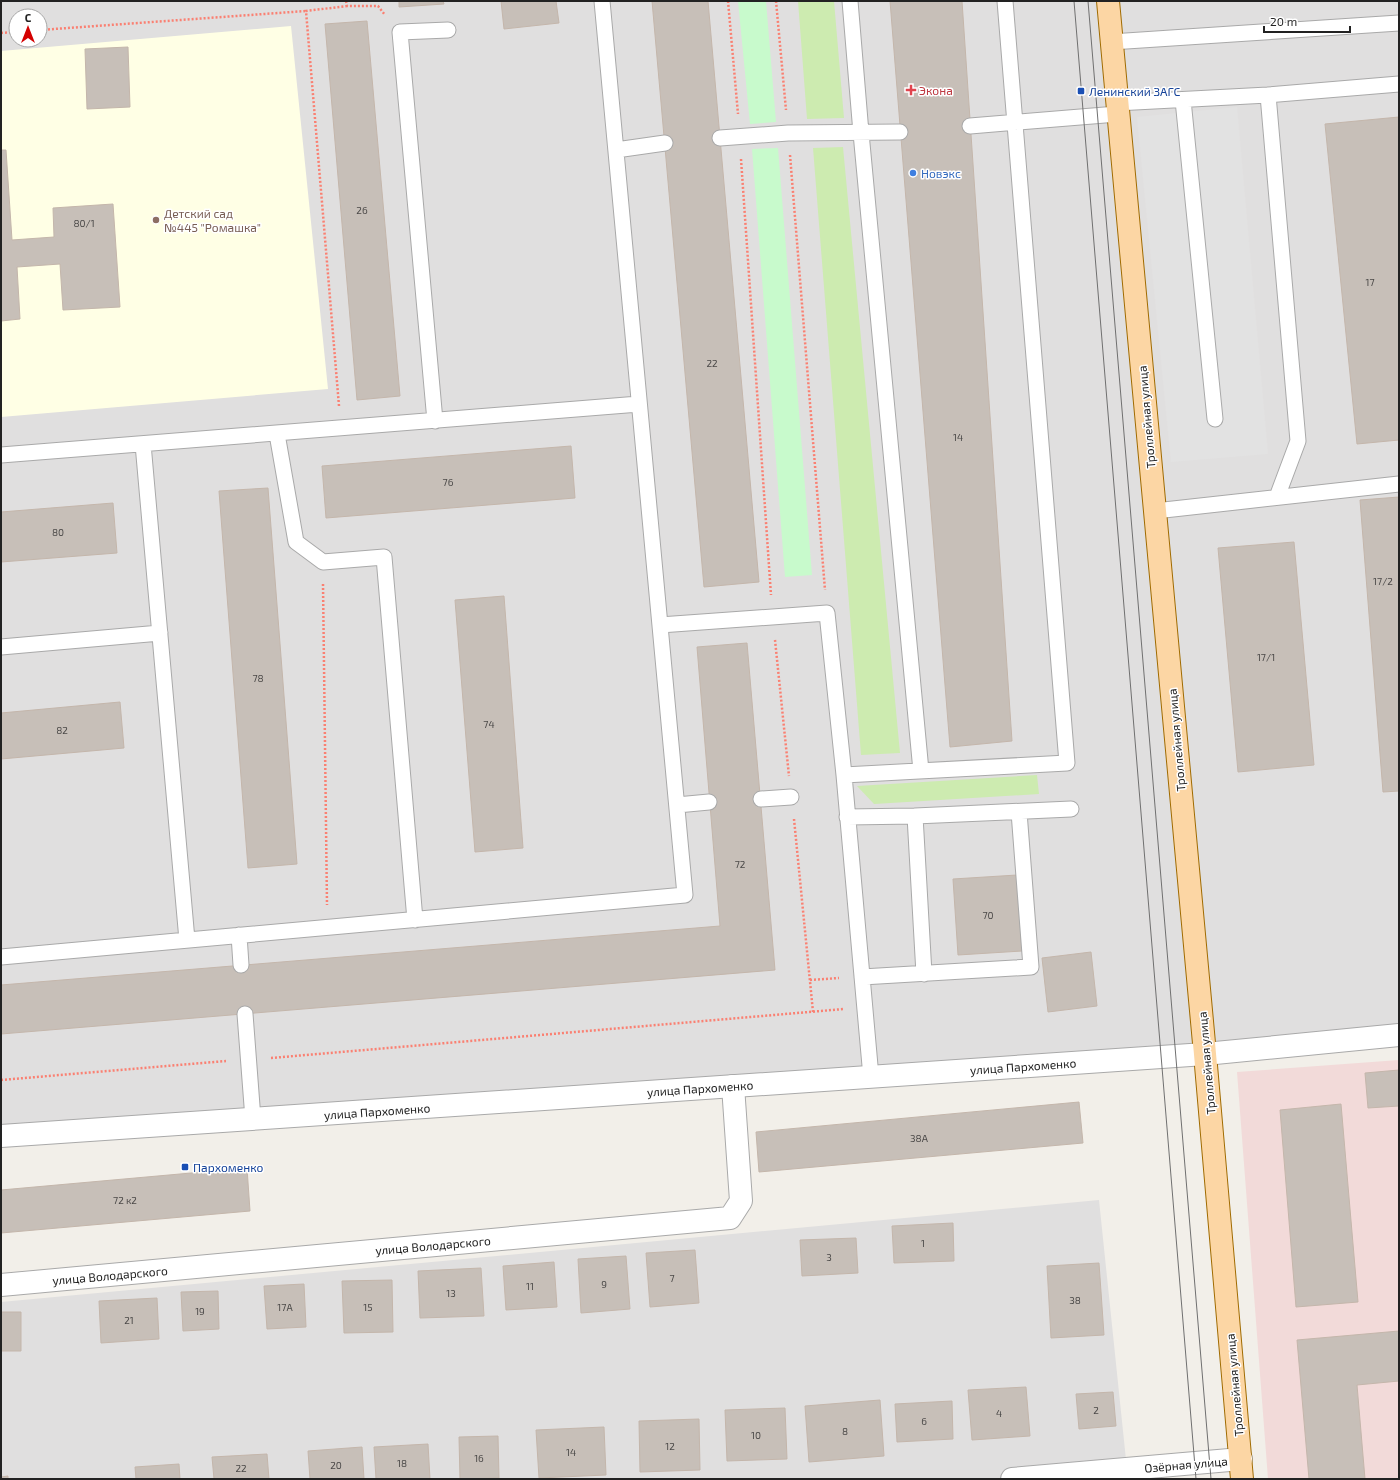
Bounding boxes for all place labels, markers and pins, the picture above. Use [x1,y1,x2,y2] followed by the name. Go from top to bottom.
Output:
[919,83,953,97] place label: Экона
[1089,84,1181,98] place label: Ленинский ЗАГС
[906,85,916,95] marker: Экона
[1076,86,1086,96] marker: Ленинский ЗАГС
[921,166,961,180] place label: Новэкс
[908,168,918,178] marker: Новэкс
[164,206,261,234] place label: Детский сад №445 "Ромашка"
[151,215,161,225] marker: Детский сад №445 "Ромашка"
[193,1160,264,1174] place label: Пархоменко
[180,1162,190,1172] marker: Пархоменко

